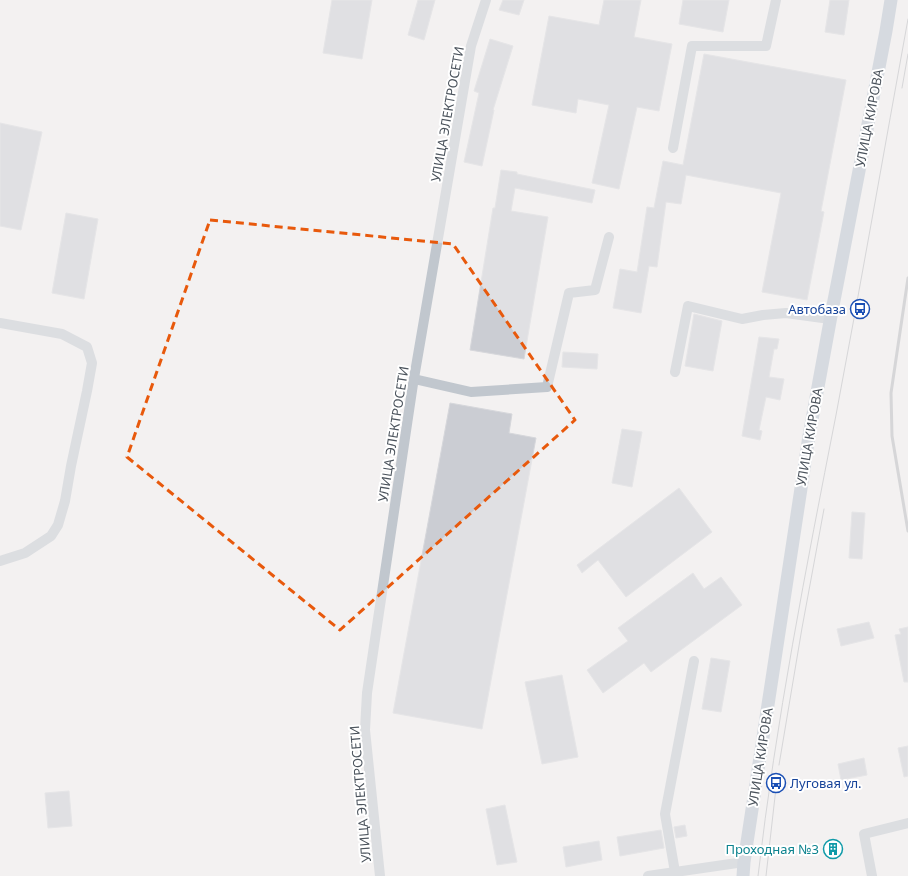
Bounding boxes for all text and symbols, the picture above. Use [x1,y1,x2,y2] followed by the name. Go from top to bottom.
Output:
[426,45,468,183] street label: УЛИЦА ЭЛЕКТРОСЕТИ
[851,67,887,169] street label: УЛИЦА КИРОВА
[849,298,871,320] bus stop icon: Автобаза
[788,300,846,318] place label: Автобаза
[373,365,413,503] street label: УЛИЦА ЭЛЕКТРОСЕТИ
[791,386,827,488] street label: УЛИЦА КИРОВА
[743,706,777,808] street label: УЛИЦА КИРОВА
[345,725,375,863] street label: УЛИЦА ЭЛЕКТРОСЕТИ
[765,772,787,794] bus stop icon: Луговая ул.
[790,774,862,792] place label: Луговая ул.
[822,838,844,860] building icon: Проходная №3
[725,840,819,858] place label: Проходная №3

